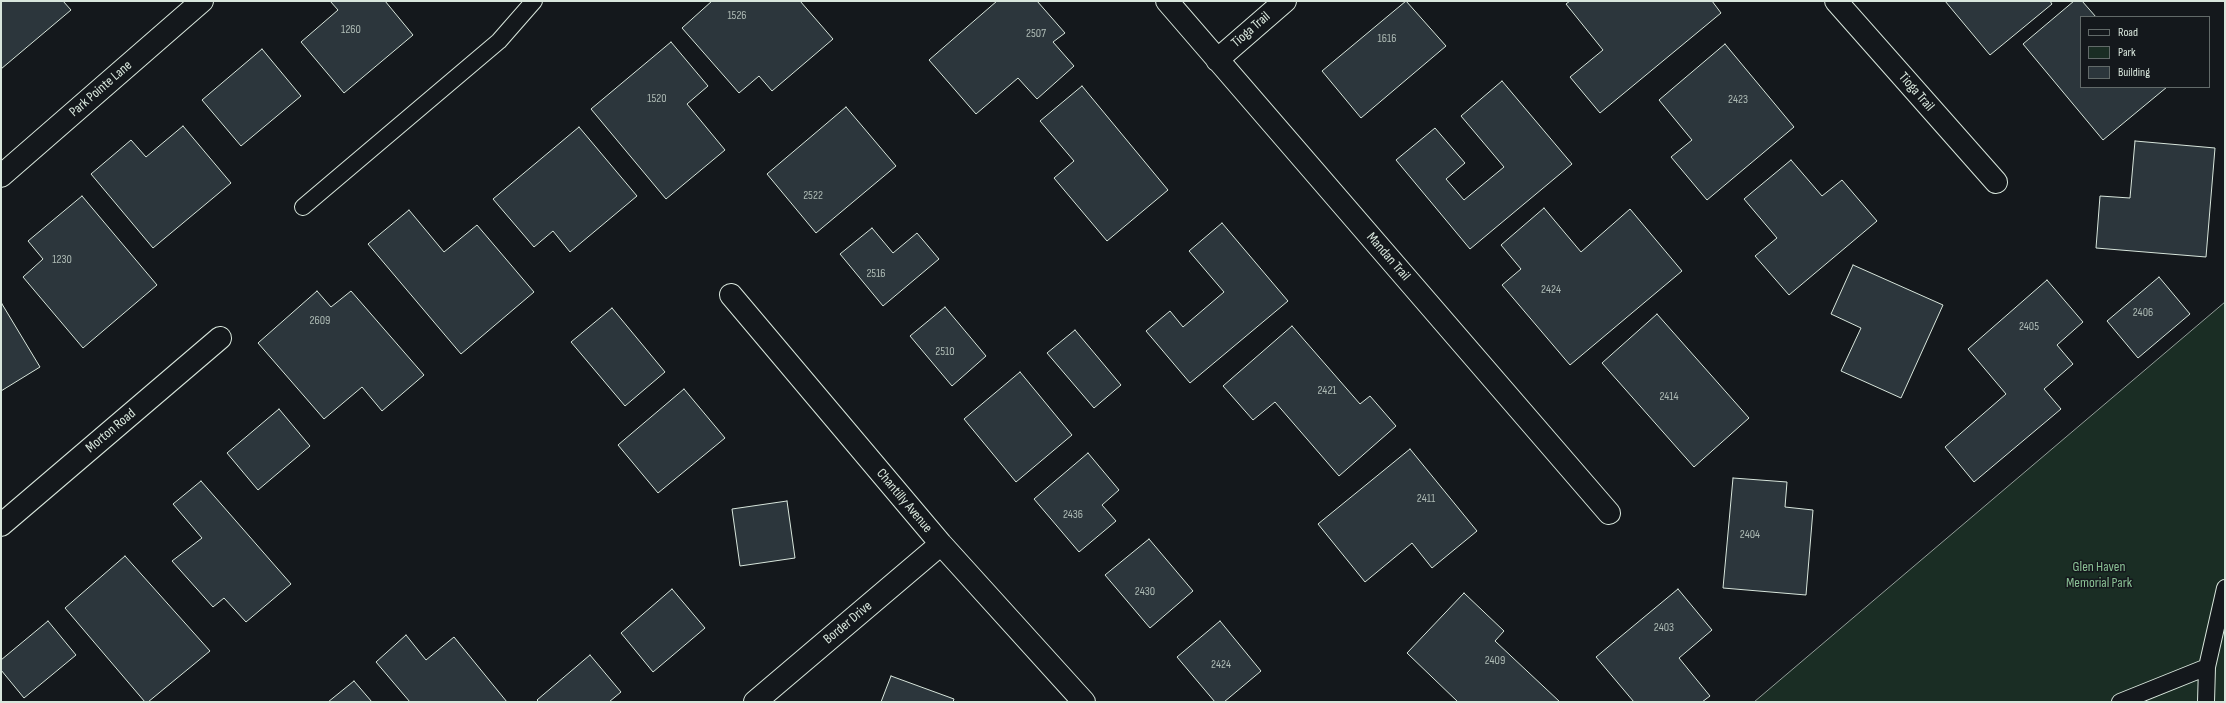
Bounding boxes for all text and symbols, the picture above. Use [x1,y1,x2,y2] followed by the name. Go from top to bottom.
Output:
[727,9,747,23] house number: 1526
[1228,9,1274,51] street label: Tioga Trail
[2080,16,2210,88] legend
[341,23,361,37] house number: 1260
[2118,25,2138,40] text: Road
[1026,27,1046,41] house number: 2507
[1378,32,1396,46] house number: 1616
[2118,45,2136,60] text: Park
[66,57,136,121] street label: Park Pointe Lane
[2118,65,2150,80] text: Building
[1895,69,1937,115] street label: Tioga Trail
[647,92,667,106] house number: 1520
[1728,93,1748,107] house number: 2423
[803,189,823,203] house number: 2522
[1363,230,1413,284] street label: Mandan Trail
[52,253,72,267] house number: 1230
[866,267,886,281] house number: 2516
[1541,283,1561,297] house number: 2424
[2133,306,2153,320] house number: 2406
[310,314,330,328] house number: 2609
[2019,320,2039,334] house number: 2405
[935,345,955,359] house number: 2510
[1317,384,1337,398] house number: 2421
[1659,390,1679,404] house number: 2414
[83,405,139,457] street label: Morton Road
[872,466,936,536] street label: Chantilly Avenue
[1417,492,1435,506] house number: 2411
[1063,508,1083,522] house number: 2436
[1740,528,1760,542] house number: 2404
[2066,559,2132,592] park label: Glen Haven Memorial Park
[1135,585,1155,599] house number: 2430
[820,598,876,648] street label: Border Drive
[1654,621,1674,635] house number: 2403
[1485,654,1505,668] house number: 2409
[1211,658,1231,672] house number: 2424

